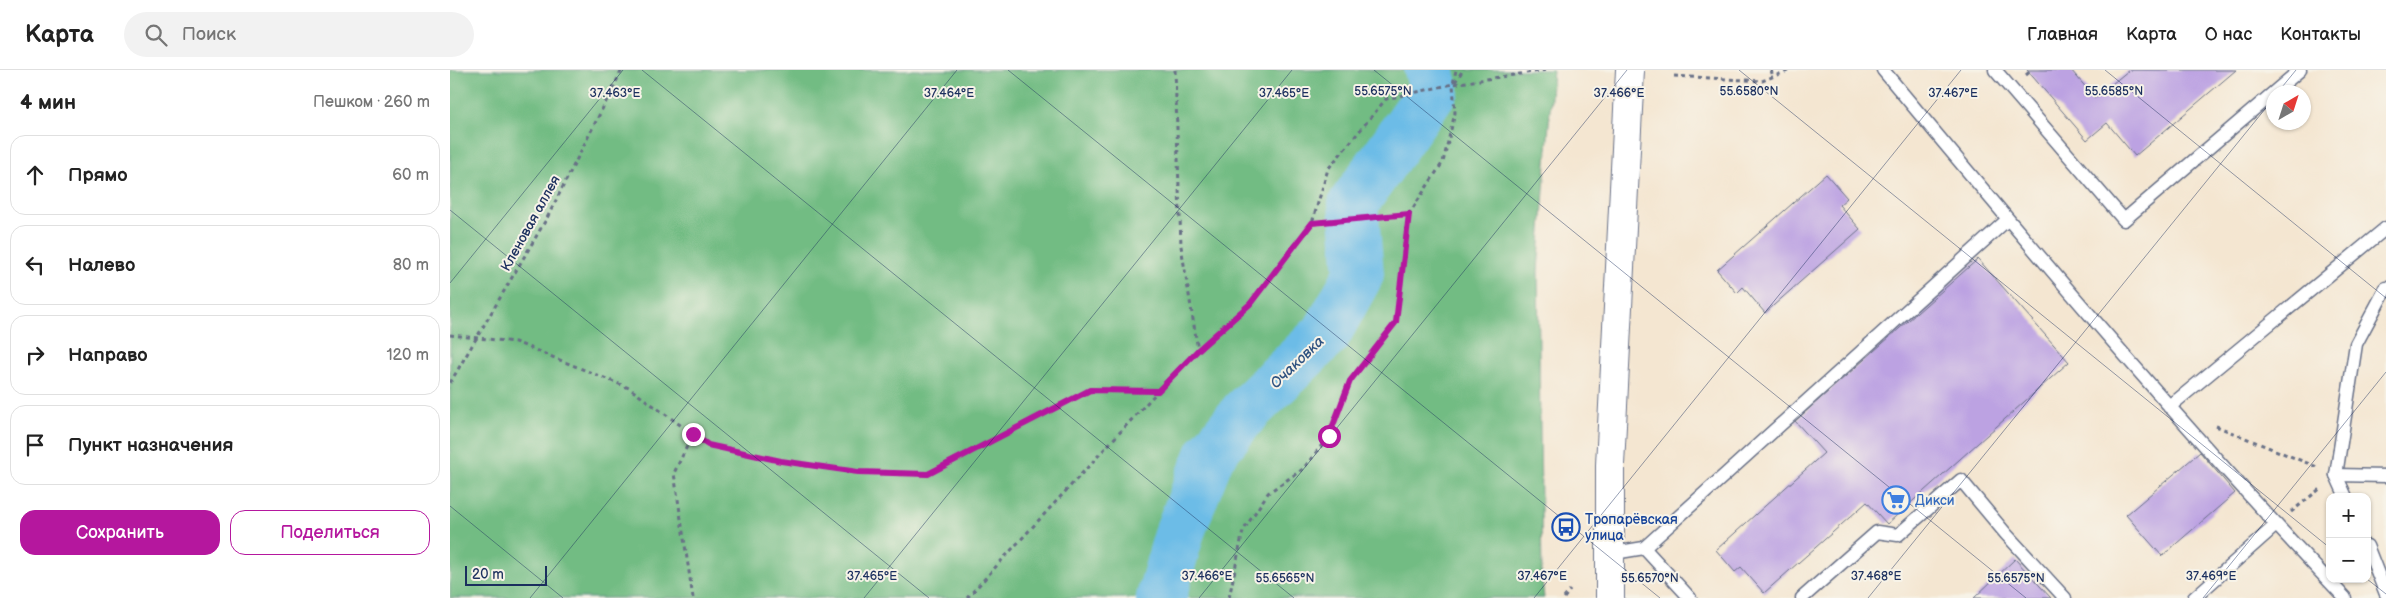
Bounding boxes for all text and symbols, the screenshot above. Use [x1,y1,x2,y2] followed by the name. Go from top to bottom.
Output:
[124,12,474,57] search box
[25,20,94,49] text: Карта
[142,21,170,49] icon: search
[182,23,236,46] text: Поиск
[2027,24,2098,45] text: Главная
[2126,24,2177,45] text: Карта
[2205,24,2252,45] text: О нас
[2280,24,2361,45] text: Контакты
[1354,84,1412,99] text: 55.6575°N
[1720,84,1778,99] text: 55.6580°N
[2085,84,2143,99] text: 55.6585°N
[2266,85,2311,130] north arrow
[590,86,641,101] text: 37.463°E
[924,86,974,101] text: 37.464°E
[1259,86,1309,101] text: 37.465°E
[1594,86,1644,101] text: 37.466°E
[1928,86,1978,101] text: 37.467°E
[20,90,76,115] text: 4 мин
[313,93,430,112] text: Пешком · 260 m
[21,161,49,189] icon: ahead
[68,164,128,187] text: Прямо
[392,166,429,185] text: 60 m
[497,172,564,274] street label: Кленовая аллея
[21,251,49,279] icon: left
[68,254,135,277] text: Налево
[393,256,429,275] text: 80 m
[1266,332,1328,393] water label: Очаковка
[21,341,49,369] icon: right
[68,344,148,367] text: Направо
[386,346,429,365] text: 120 m
[682,423,705,446] route end
[1318,425,1341,448] route start
[21,431,49,459] icon: arrive
[68,434,233,457] text: Пункт назначения
[1881,485,1911,515] supermarket icon: Дикси
[1915,492,1955,509] place label: Дикси
[2326,493,2371,583] map controls
[2326,493,2371,538] button: +
[20,510,220,555] button: Сохранить
[230,510,430,555] button: Поделиться
[1585,511,1678,544] place label: Тропарёвская улица
[1551,512,1581,542] bus stop icon: Тропарёвская улица
[2326,538,2371,583] button: −
[465,563,548,586] scale bar
[472,566,504,583] text: 20 m
[847,569,897,584] text: 37.465°E
[1182,569,1232,584] text: 37.466°E
[1517,569,1567,584] text: 37.467°E
[1851,569,1901,584] text: 37.468°E
[2186,569,2236,584] text: 37.469°E
[1256,571,1314,586] text: 55.6565°N
[1621,571,1679,586] text: 55.6570°N
[1987,571,2045,586] text: 55.6575°N

